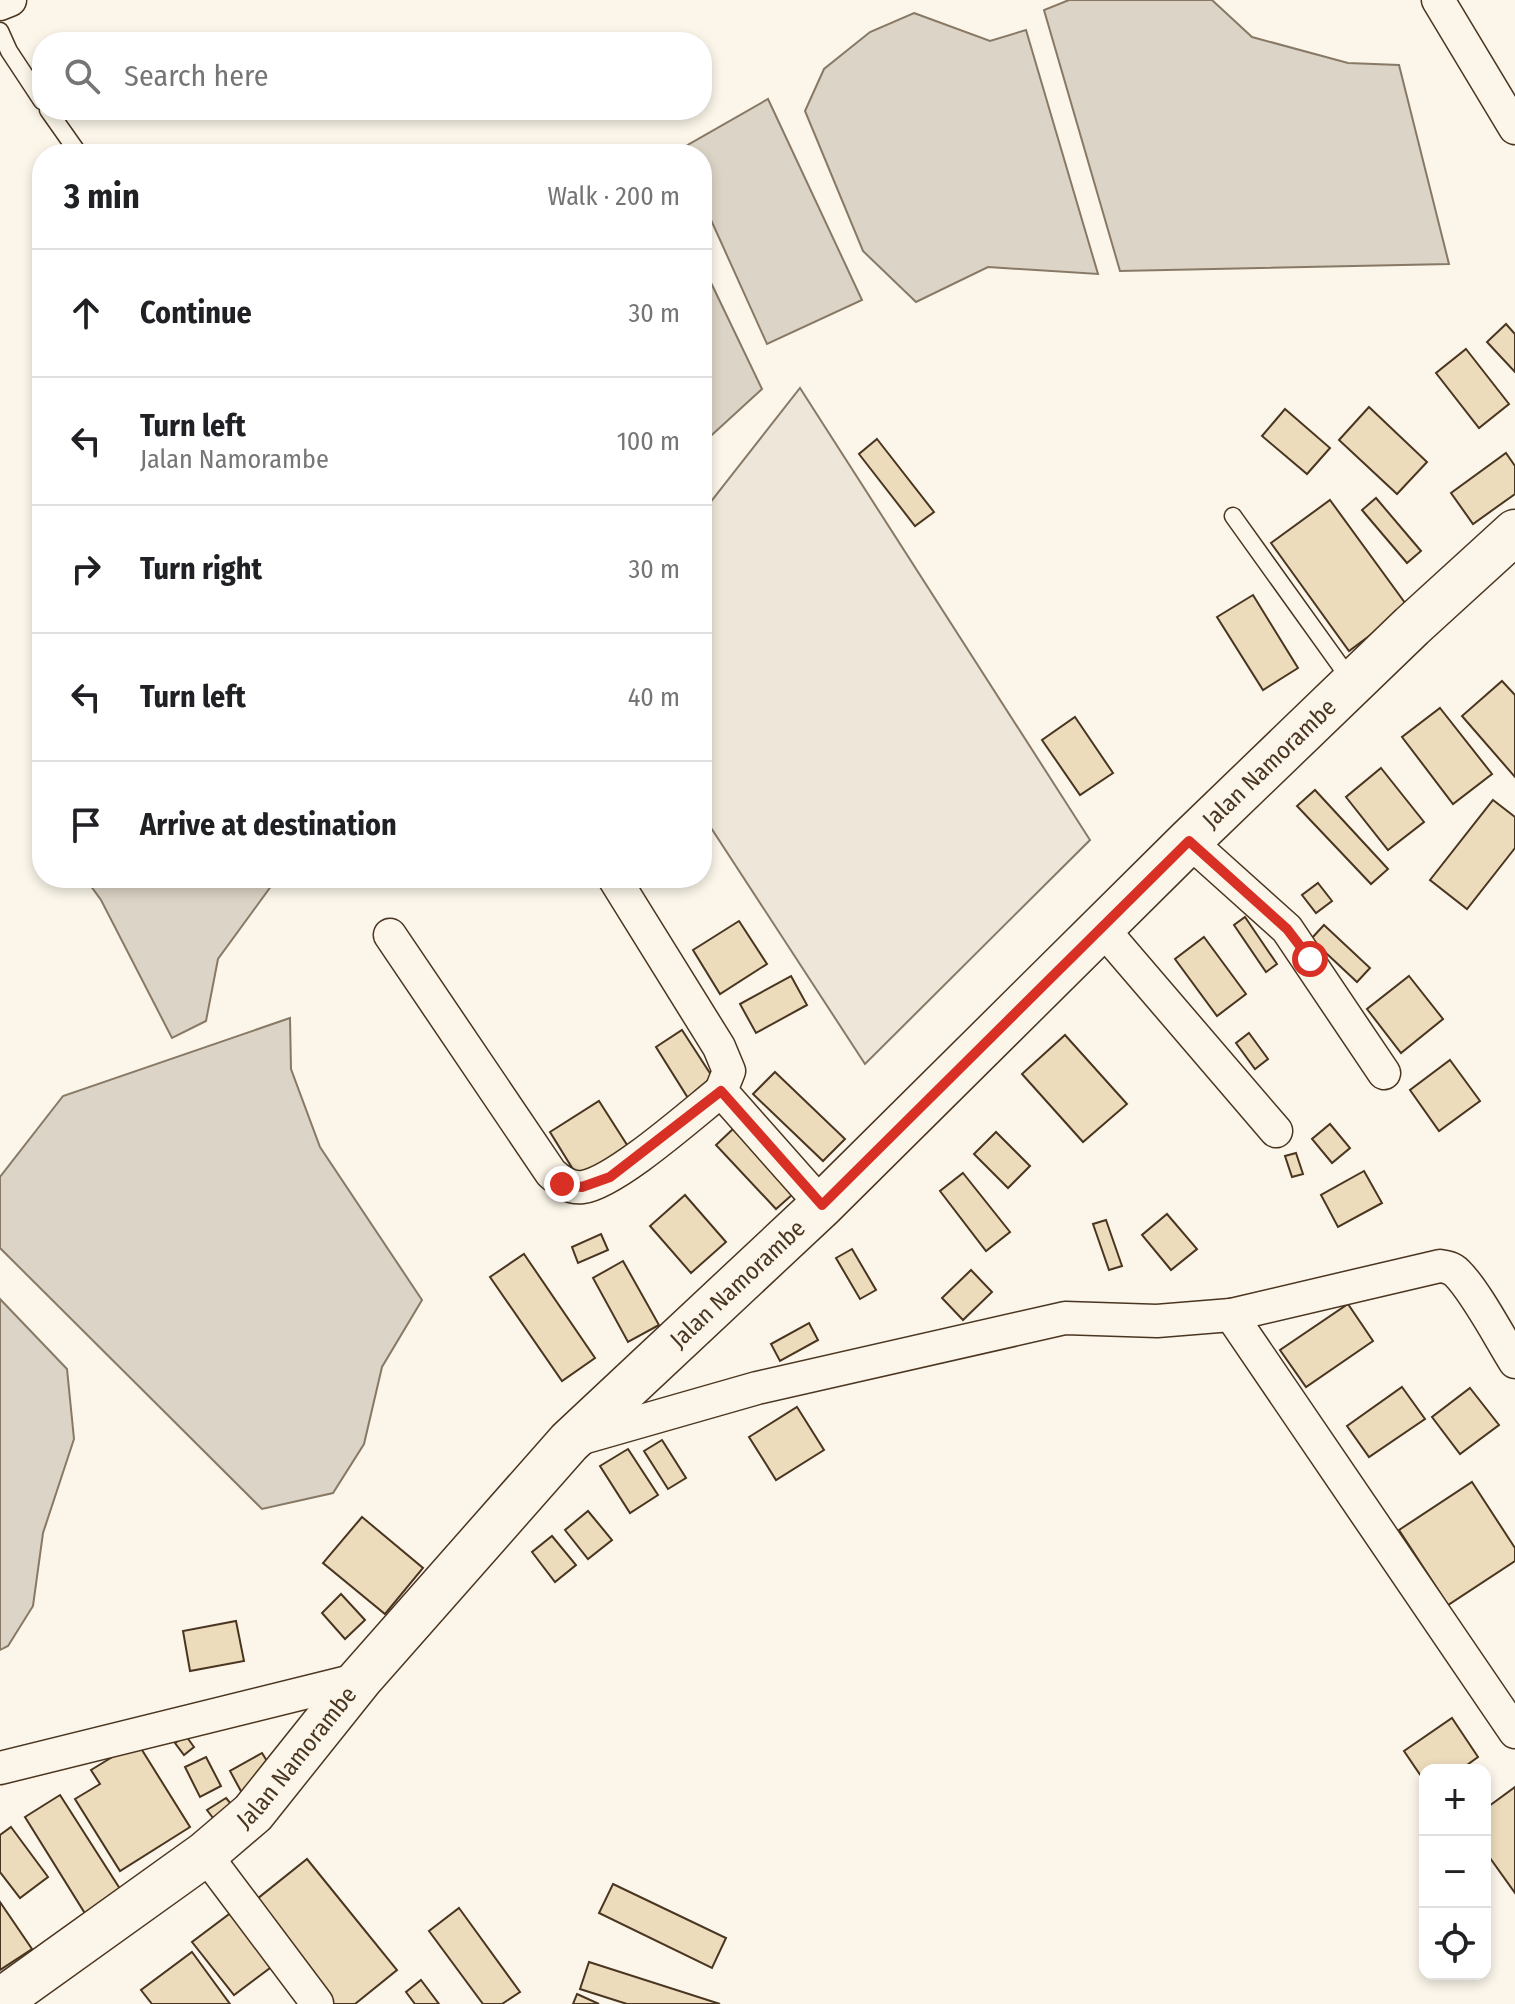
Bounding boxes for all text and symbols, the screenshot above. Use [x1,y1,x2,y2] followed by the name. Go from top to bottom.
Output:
[32,32,712,120] search box
[60,54,104,98] icon: search
[124,58,269,94] text: Search here
[64,176,140,217] text: 3 min
[547,181,680,212] text: Walk · 200 m
[64,291,108,335] icon: ahead
[140,295,252,331] text: Continue
[629,298,680,329] text: 30 m
[140,408,246,444] text: Turn left
[64,419,108,463] icon: left
[617,426,680,457] text: 100 m
[140,444,329,475] text: Jalan Namorambe
[64,547,108,591] icon: right
[140,551,262,587] text: Turn right
[629,554,680,585] text: 30 m
[64,675,108,719] icon: left
[140,679,246,715] text: Turn left
[628,682,680,713] text: 40 m
[1197,693,1342,834] street label: Jalan Namorambe
[64,803,108,847] icon: arrive
[140,807,397,843] text: Arrive at destination
[1292,941,1328,977] route start
[544,1166,580,1202] route end
[665,1214,811,1354] street label: Jalan Namorambe
[231,1681,362,1834] street label: Jalan Namorambe
[1419,1764,1491,1980] map controls
[1419,1764,1491,1836] button: +
[1419,1836,1491,1908] button: −
[1419,1908,1491,1980] button: locate

